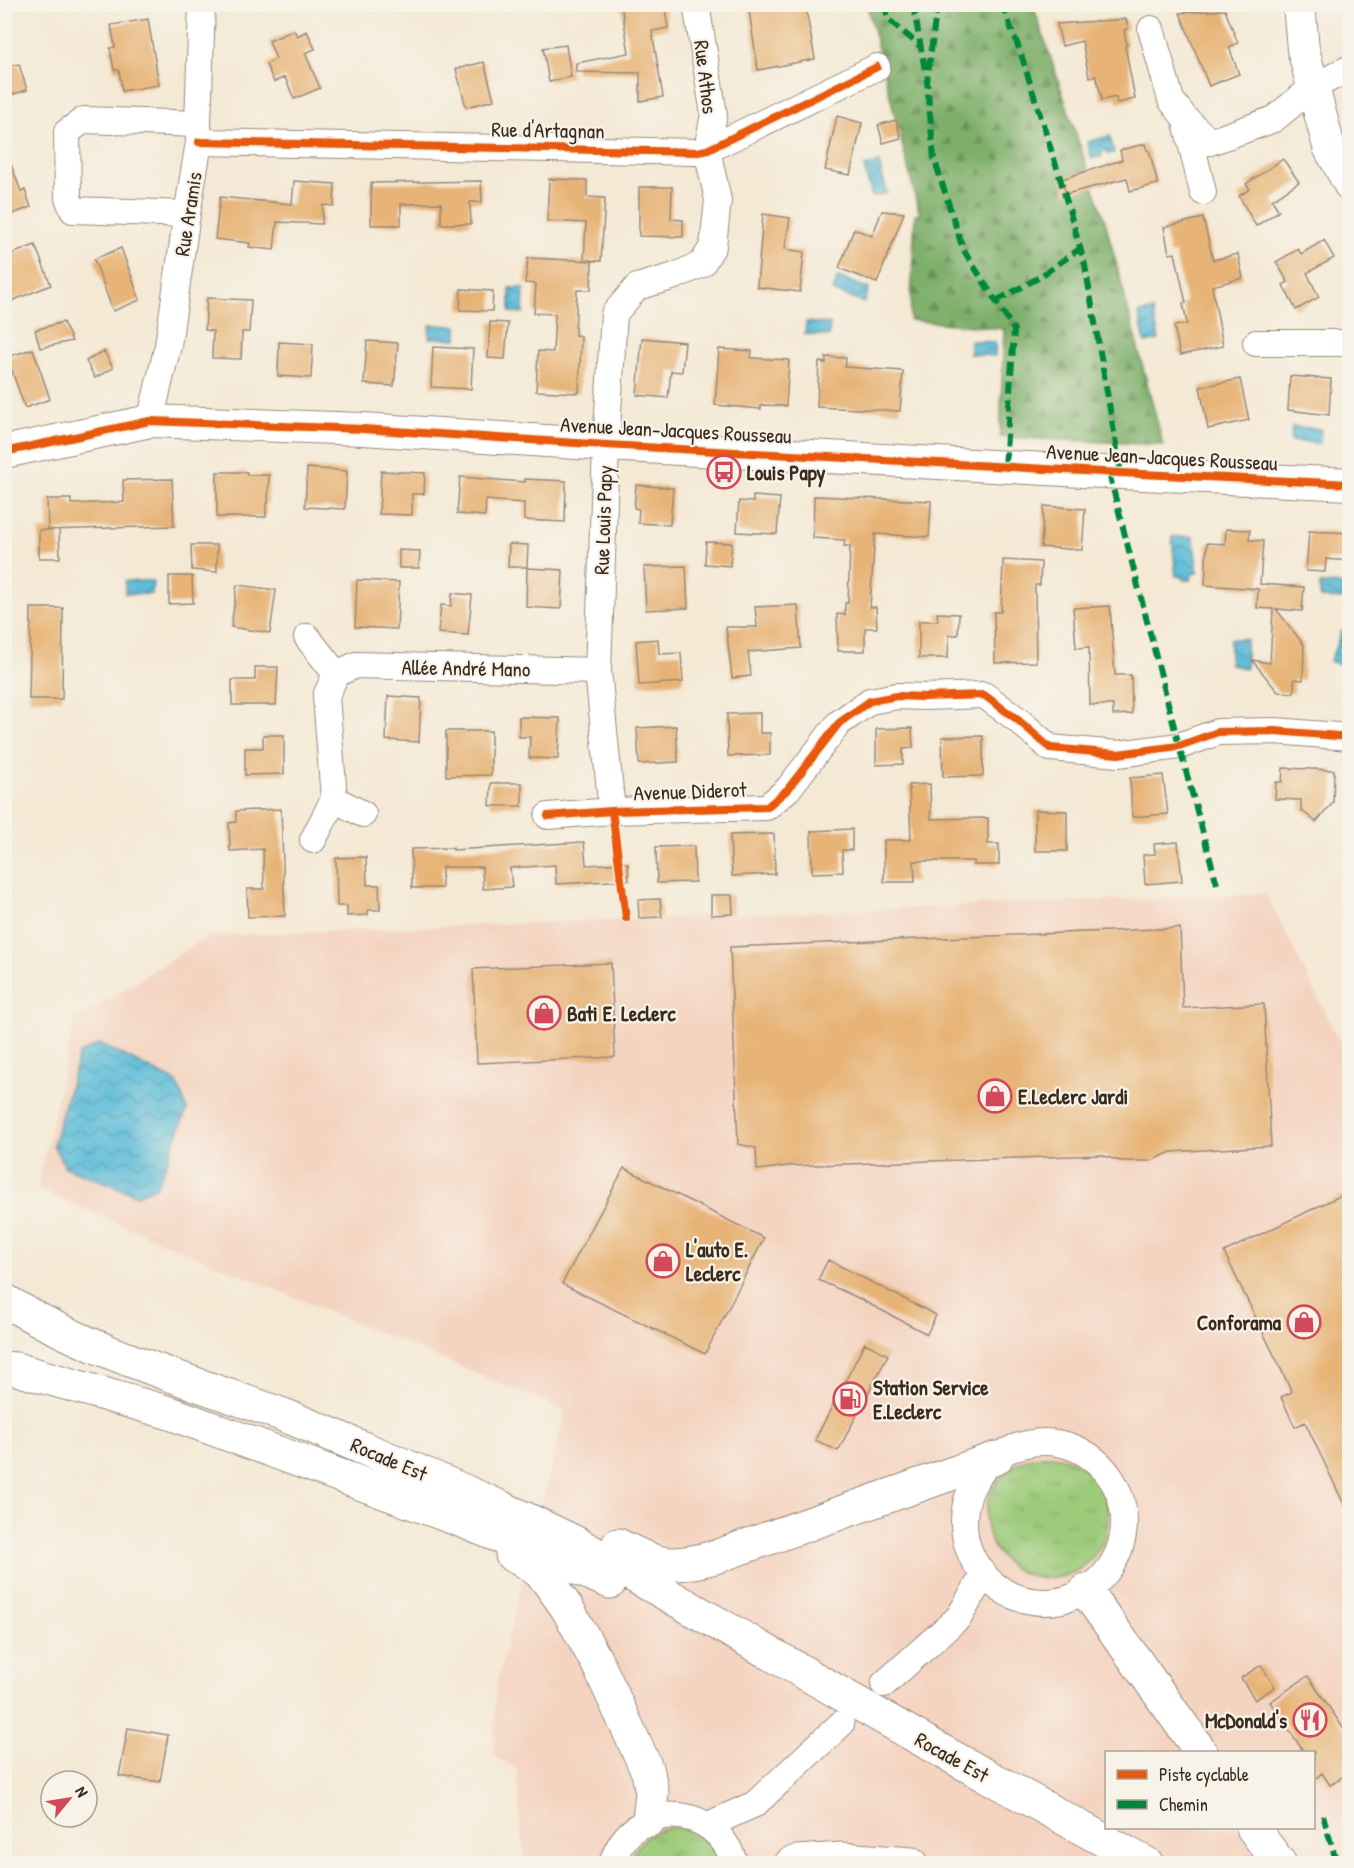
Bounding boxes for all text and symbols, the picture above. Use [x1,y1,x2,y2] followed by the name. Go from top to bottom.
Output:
[687,39,725,115] street label: Rue Athos
[491,115,605,145] street label: Rue d'Artagnan
[167,170,209,258] street label: Rue Aramis
[560,409,793,451] street label: Avenue Jean-Jacques Rousseau
[1046,436,1279,478] street label: Avenue Jean-Jacques Rousseau
[706,454,742,490] bus stop icon: Louis Papy
[747,458,826,488] place label: Louis Papy
[587,465,619,575] street label: Rue Louis Papy
[401,652,531,684] street label: Allée André Mano
[633,775,748,807] street label: Avenue Diderot
[526,995,562,1031] shop icon: Bati E. Leclerc
[567,999,677,1028] place label: Bati E. Leclerc
[977,1078,1013,1114] shop icon: E.Leclerc Jardi
[1018,1082,1128,1111] place label: E.Leclerc Jardi
[686,1235,748,1288] place label: L'auto E. Leclerc
[645,1243,681,1279] shop icon: L'auto E. Leclerc
[1286,1304,1322,1340] shop icon: Conforama
[1197,1308,1282,1337] place label: Conforama
[873,1373,989,1426] place label: Station Service E.Leclerc
[832,1381,868,1417] fuel station icon: Station Service E.Leclerc
[346,1430,432,1488] street label: Rocade Est
[1292,1702,1328,1738] restaurant icon: McDonald's
[1205,1706,1287,1735] place label: McDonald's
[910,1725,995,1790] street label: Rocade Est
[1105,1751,1315,1829] legend
[1159,1762,1249,1787] text: Piste cyclable
[39,1769,99,1829] north arrow
[70,1782,94,1801] text: N
[1159,1792,1208,1817] text: Chemin

